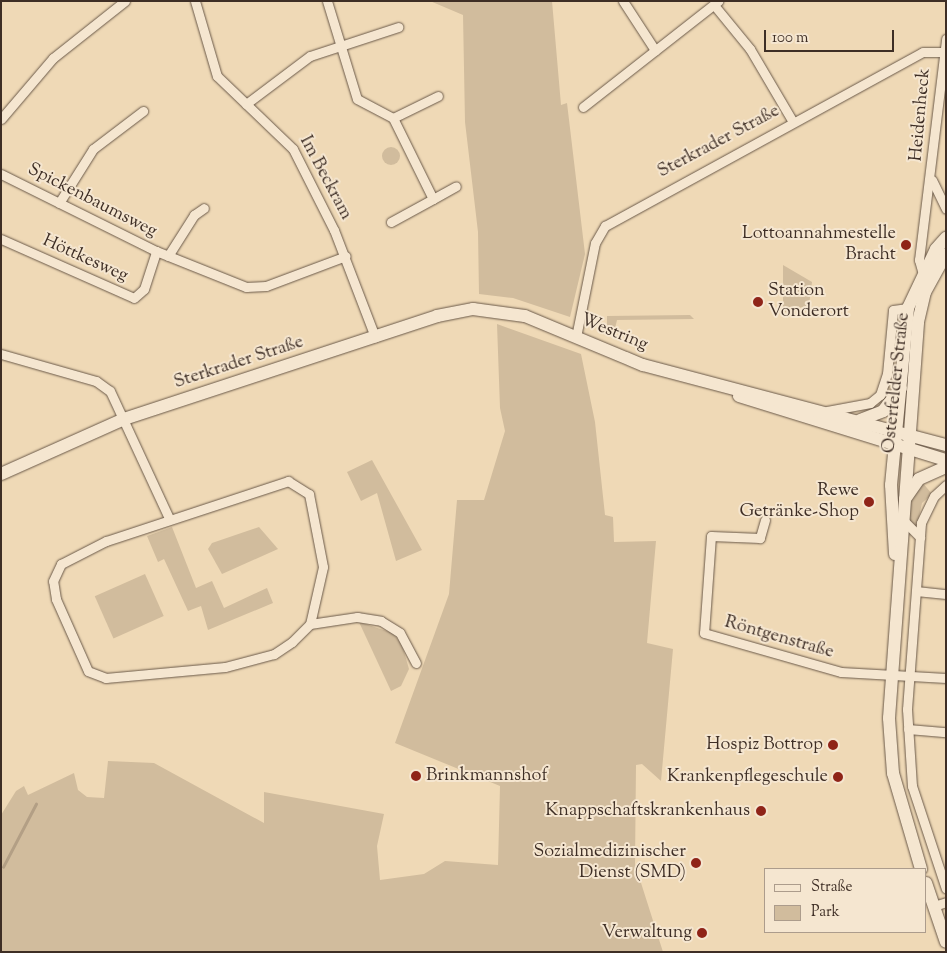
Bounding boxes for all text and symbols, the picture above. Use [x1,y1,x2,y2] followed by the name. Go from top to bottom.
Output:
[767,20,897,52] scale bar
[772,28,808,49] text: 100 m
[906,68,936,162] street label: Heidenheck
[654,101,784,183] street label: Sterkrader Straße
[294,132,356,224] street label: Im Beckram
[24,159,160,243] street label: Spickenbaumsweg
[742,224,896,266] place label: Lottoannahmestelle Bracht
[39,231,131,287] street label: Höttkesweg
[900,239,912,251] marker: Lottoannahmestelle Bracht
[768,281,849,324] place label: Station Vonderort
[752,296,764,308] marker: Station Vonderort
[577,310,651,356] street label: Westring
[879,312,915,454] street label: Osterfelder Straße
[171,332,307,394] street label: Sterkrader Straße
[739,481,859,524] place label: Rewe Getränke-Shop
[863,496,875,508] marker: Rewe Getränke-Shop
[722,612,836,664] street label: Röntgenstraße
[706,734,823,756] place label: Hospiz Bottrop
[827,739,839,751] marker: Hospiz Bottrop
[426,765,548,787] place label: Brinkmannshof
[667,766,828,788] place label: Krankenpflegeschule
[410,770,422,782] marker: Brinkmannshof
[832,771,844,783] marker: Krankenpflegeschule
[545,800,750,822] place label: Knappschaftskrankenhaus
[754,804,768,818] marker: Knappschaftskrankenhaus
[534,842,686,884] place label: Sozialmedizinischer Dienst (SMD)
[690,857,702,869] marker: Sozialmedizinischer Dienst (SMD)
[764,868,927,933] legend
[811,877,853,898] text: Straße
[811,902,840,923] text: Park
[602,922,692,944] place label: Verwaltung
[696,927,708,939] marker: Verwaltung

